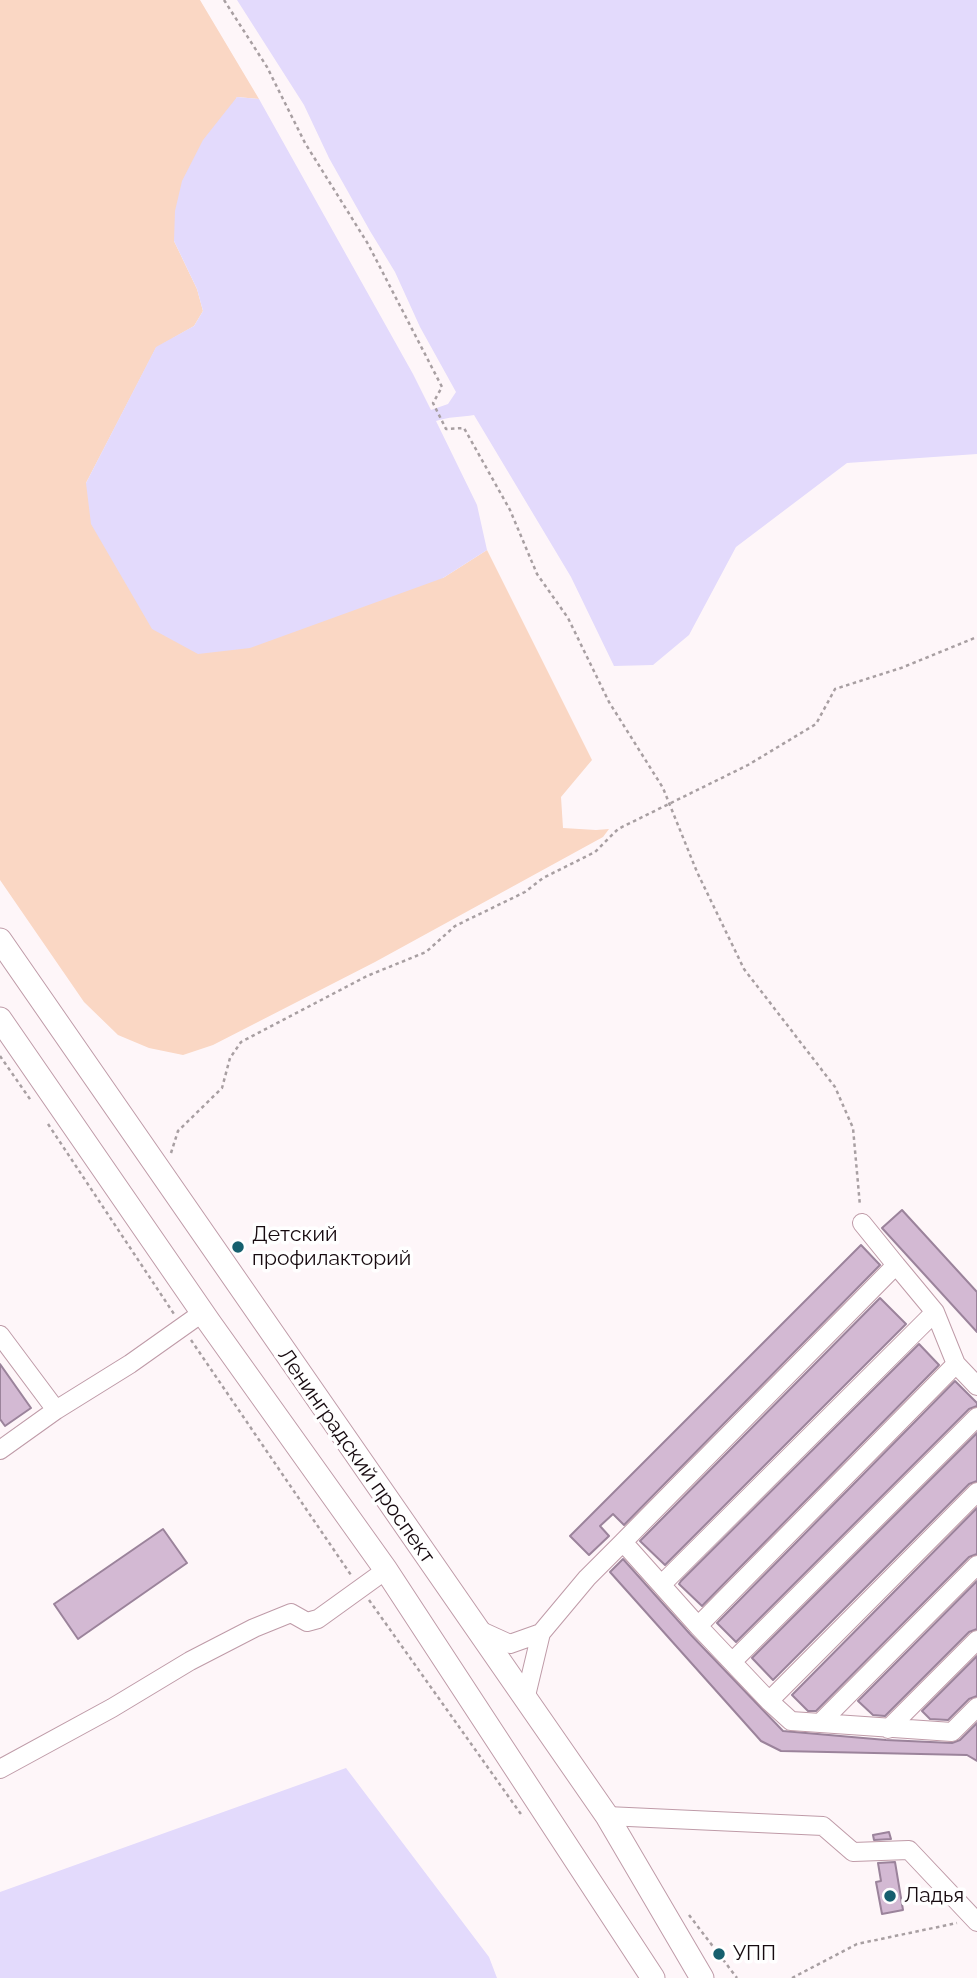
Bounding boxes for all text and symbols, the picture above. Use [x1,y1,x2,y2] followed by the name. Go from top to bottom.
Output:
[252,1222,411,1272] place label: Детский профилакторий
[230,1239,246,1255] marker: Детский профилакторий
[272,1344,440,1568] street label: Ленинградский проспект
[904,1883,964,1909] place label: Ладья
[882,1888,898,1904] marker: Ладья
[733,1941,776,1967] place label: УПП
[711,1946,727,1962] marker: УПП

